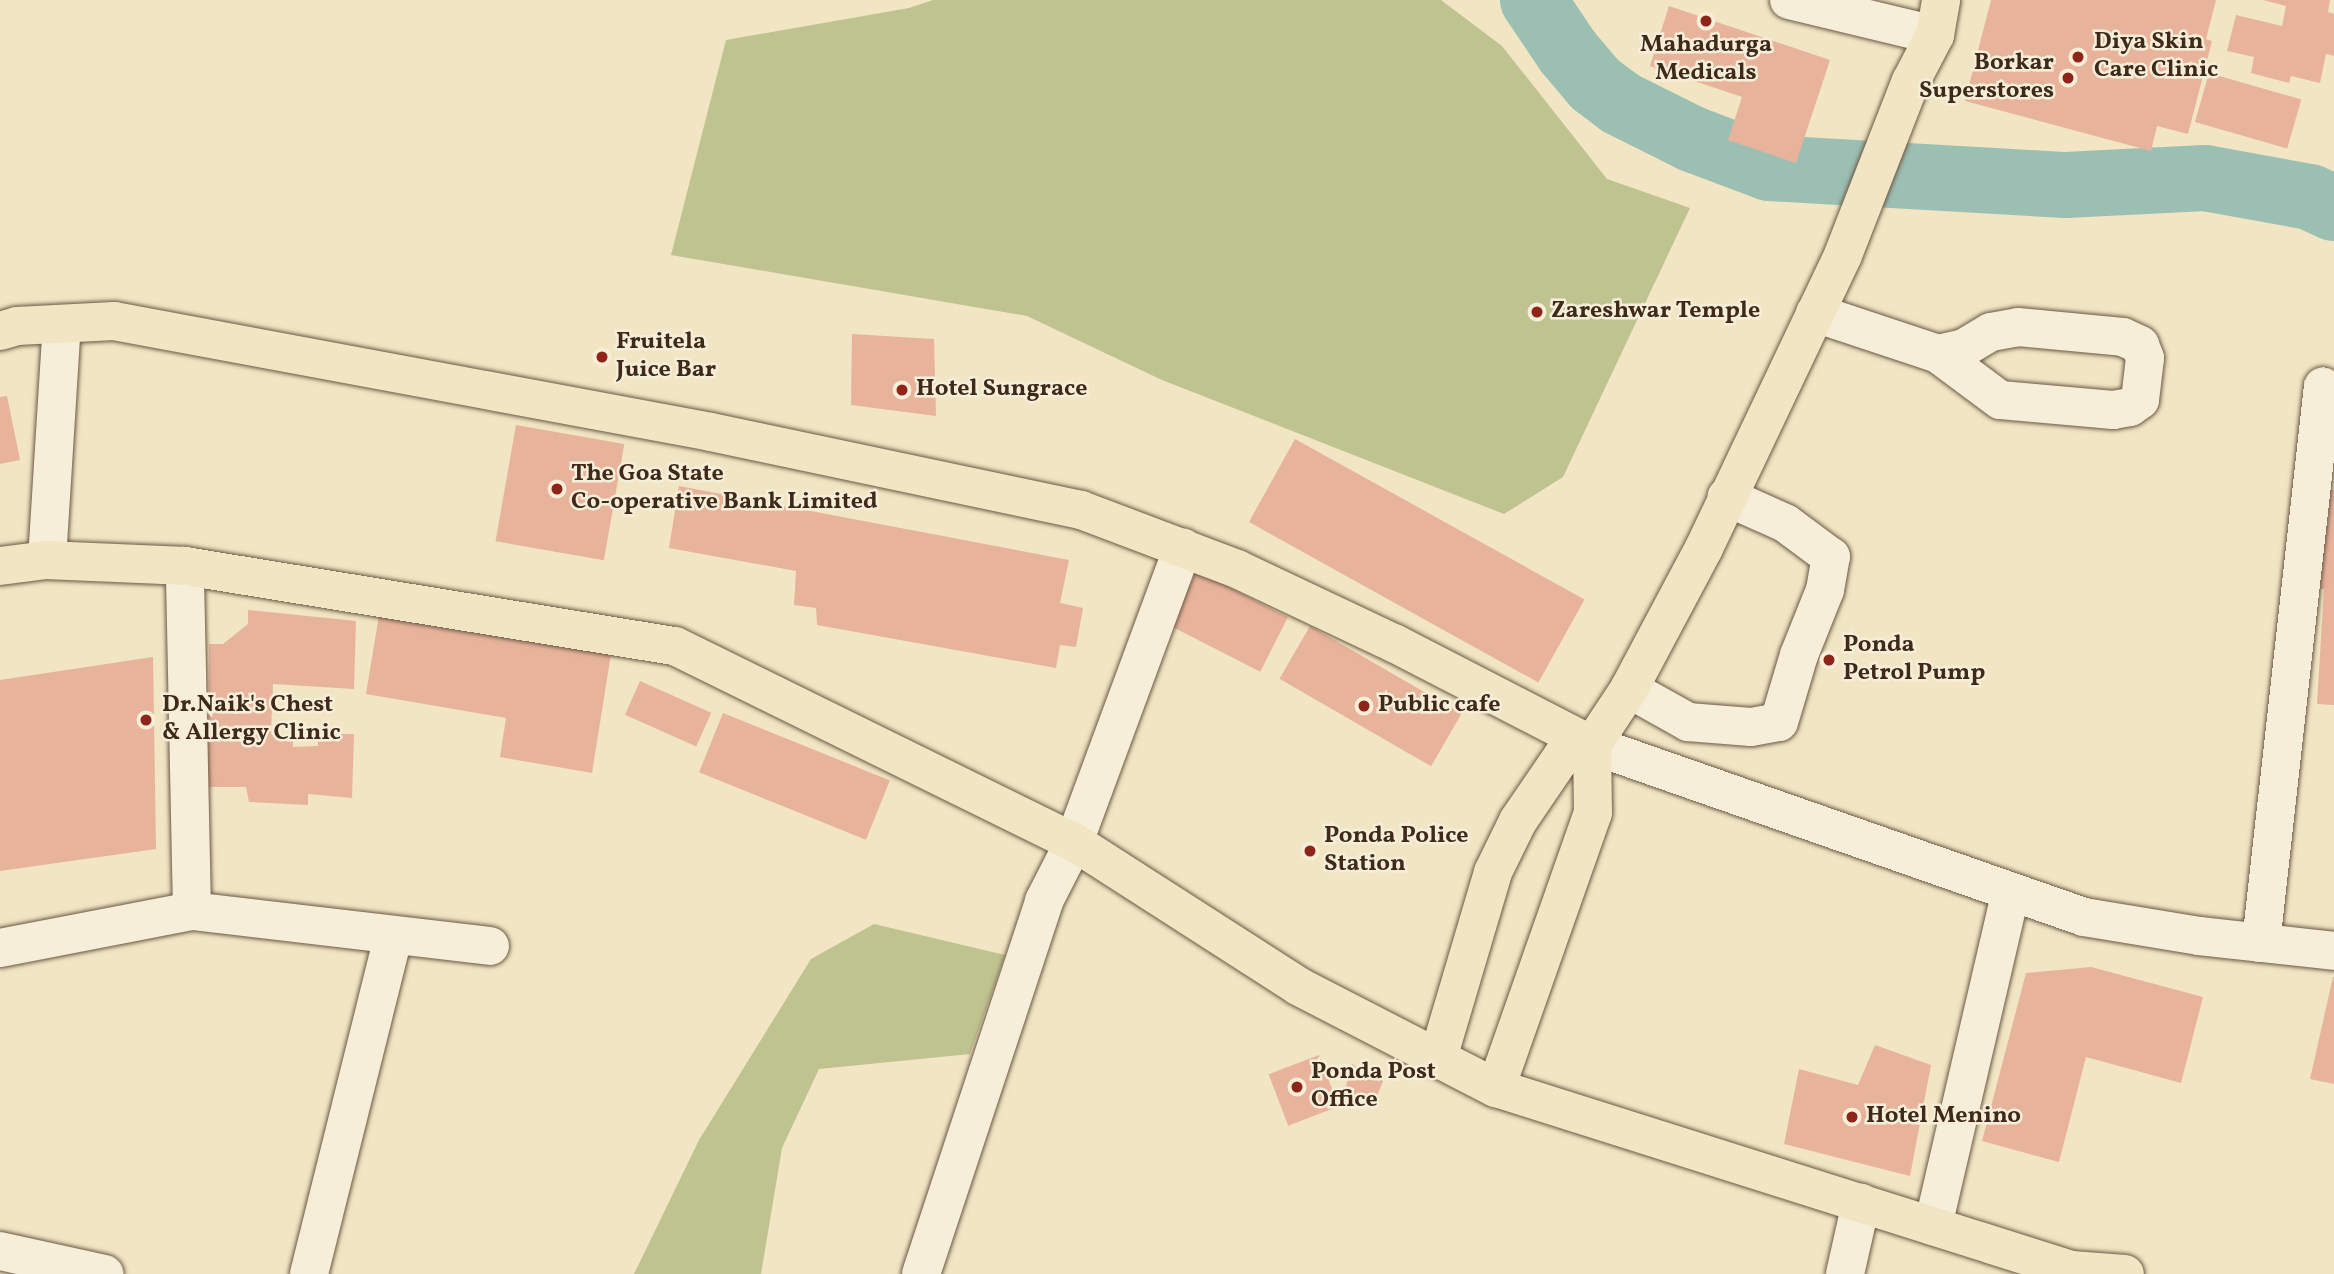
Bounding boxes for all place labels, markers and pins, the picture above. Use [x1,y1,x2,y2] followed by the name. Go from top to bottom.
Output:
[1698,13,1714,29] marker: Mahadurga Medicals
[2094,29,2218,85] place label: Diya Skin Care Clinic
[1640,32,1772,88] place label: Mahadurga Medicals
[2068,47,2088,67] marker: Diya Skin Care Clinic
[1919,50,2054,106] place label: Borkar Superstores
[2060,70,2076,86] marker: Borkar Superstores
[1551,298,1760,326] place label: Zareshwar Temple
[1529,304,1545,320] marker: Zareshwar Temple
[616,329,716,385] place label: Fruitela Juice Bar
[594,349,610,365] marker: Fruitela Juice Bar
[916,376,1088,404] place label: Hotel Sungrace
[894,382,910,398] marker: Hotel Sungrace
[571,461,878,517] place label: The Goa State Co-operative Bank Limited
[549,481,565,497] marker: The Goa State Co-operative Bank Limited
[1843,632,1985,688] place label: Ponda Petrol Pump
[1821,652,1837,668] marker: Ponda Petrol Pump
[162,692,341,748] place label: Dr.Naik's Chest & Allergy Clinic
[1378,692,1500,720] place label: Public cafe
[1356,698,1372,714] marker: Public cafe
[136,710,156,730] marker: Dr.Naik's Chest & Allergy Clinic
[1324,823,1469,879] place label: Ponda Police Station
[1302,843,1318,859] marker: Ponda Police Station
[1311,1059,1436,1115] place label: Ponda Post Office
[1289,1079,1305,1095] marker: Ponda Post Office
[1866,1103,2021,1131] place label: Hotel Menino
[1844,1109,1860,1125] marker: Hotel Menino

